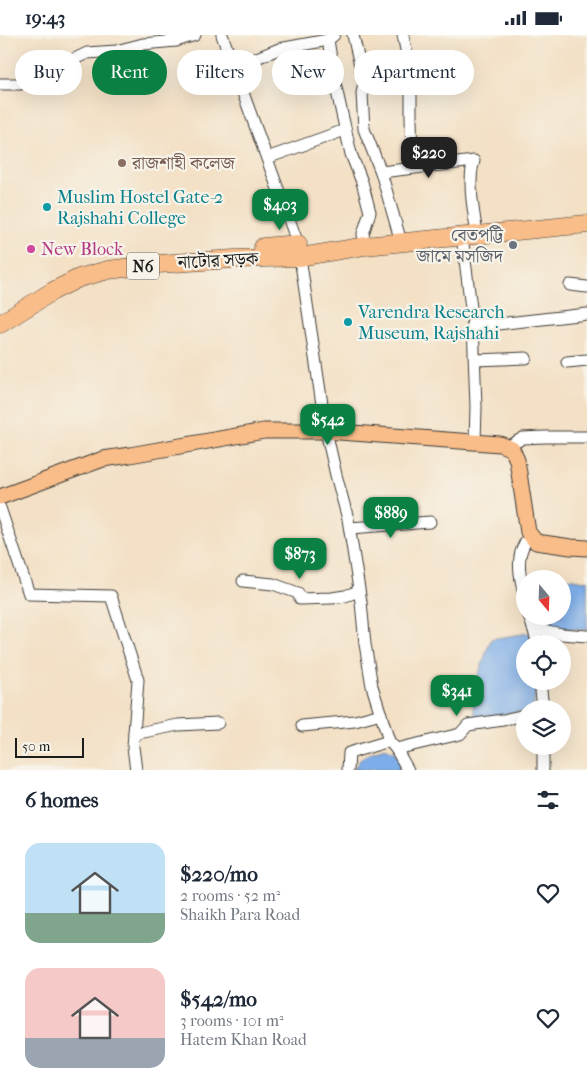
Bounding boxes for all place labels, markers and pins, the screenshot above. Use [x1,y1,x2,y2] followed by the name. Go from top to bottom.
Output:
[399,137,459,179] pin: $220
[131,153,236,174] place label: রাজশাহী কলেজ
[116,157,128,169] marker: রাজশাহী কলেজ
[57,187,223,229] place label: Muslim Hostel Gate-2 Rajshahi College
[250,189,310,231] pin: $403
[41,201,53,213] marker: Muslim Hostel Gate-2 Rajshahi College
[415,225,504,267] place label: বেতপট্টি জামে মসজিদ
[41,239,124,260] place label: New Block
[507,239,519,251] marker: বেতপট্টি জামে মসজিদ
[25,243,37,255] marker: New Block
[357,302,505,344] place label: Varendra Research Museum, Rajshahi
[342,316,354,328] marker: Varendra Research Museum, Rajshahi
[298,403,358,446] pin: $542
[361,497,421,539] pin: $889
[270,537,330,580] pin: $873
[427,675,487,717] pin: $341

